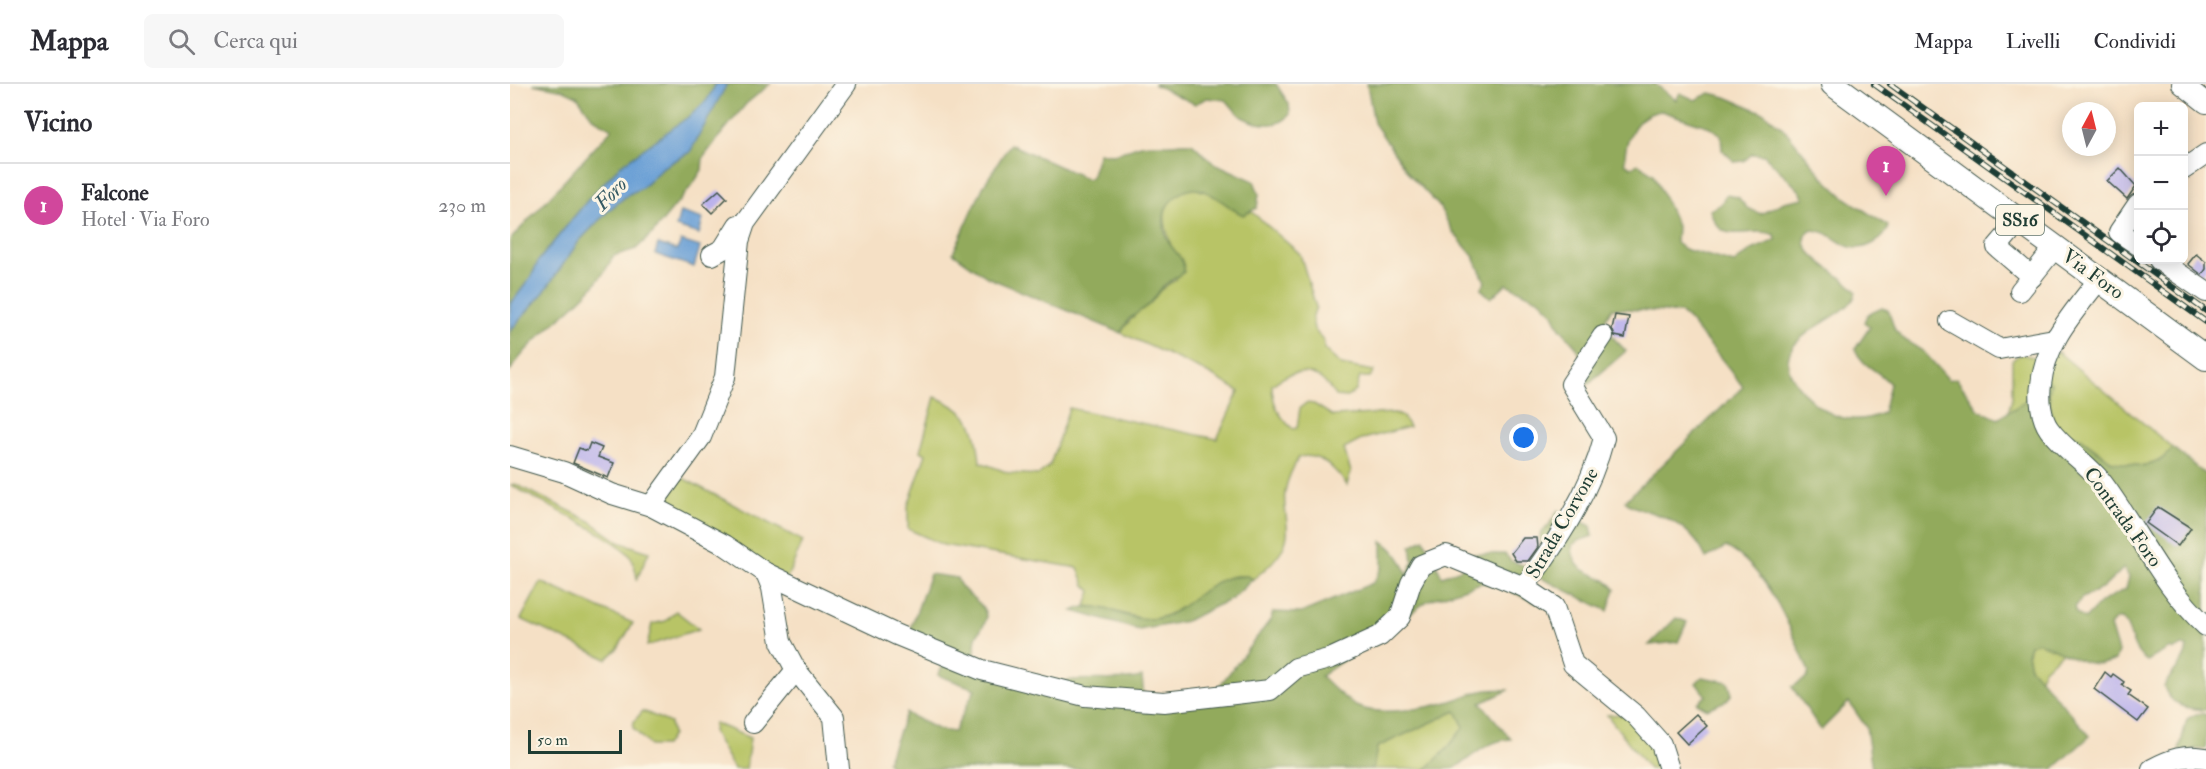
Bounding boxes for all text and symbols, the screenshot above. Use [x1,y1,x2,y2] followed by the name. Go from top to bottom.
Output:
[144,14,564,68] search box
[30,24,108,59] text: Mappa
[165,25,198,58] icon: search
[213,27,298,55] text: Cerca qui
[1914,28,1973,55] text: Mappa
[2006,28,2060,55] text: Livelli
[2093,28,2176,55] text: Condividi
[2062,102,2116,156] north arrow
[2134,102,2188,264] map controls
[2134,102,2188,156] button: +
[24,107,92,139] text: Vicino
[1866,147,1906,196] pin: 1
[2134,156,2188,210] button: −
[588,172,633,217] water label: Foro
[81,179,149,207] text: Falcone
[40,193,47,218] text: 1
[438,193,486,218] text: 230 m
[1996,205,2044,235] road number: SS16
[81,207,210,232] text: Hotel · Via Foro
[2134,210,2188,264] button: locate
[2057,243,2129,305] street label: Via Foro
[1509,423,1538,452] your location
[2078,462,2168,572] street label: Contrada Foro
[1520,463,1604,583] street label: Strada Corvone
[528,727,622,754] scale bar
[537,730,568,750] text: 50 m

